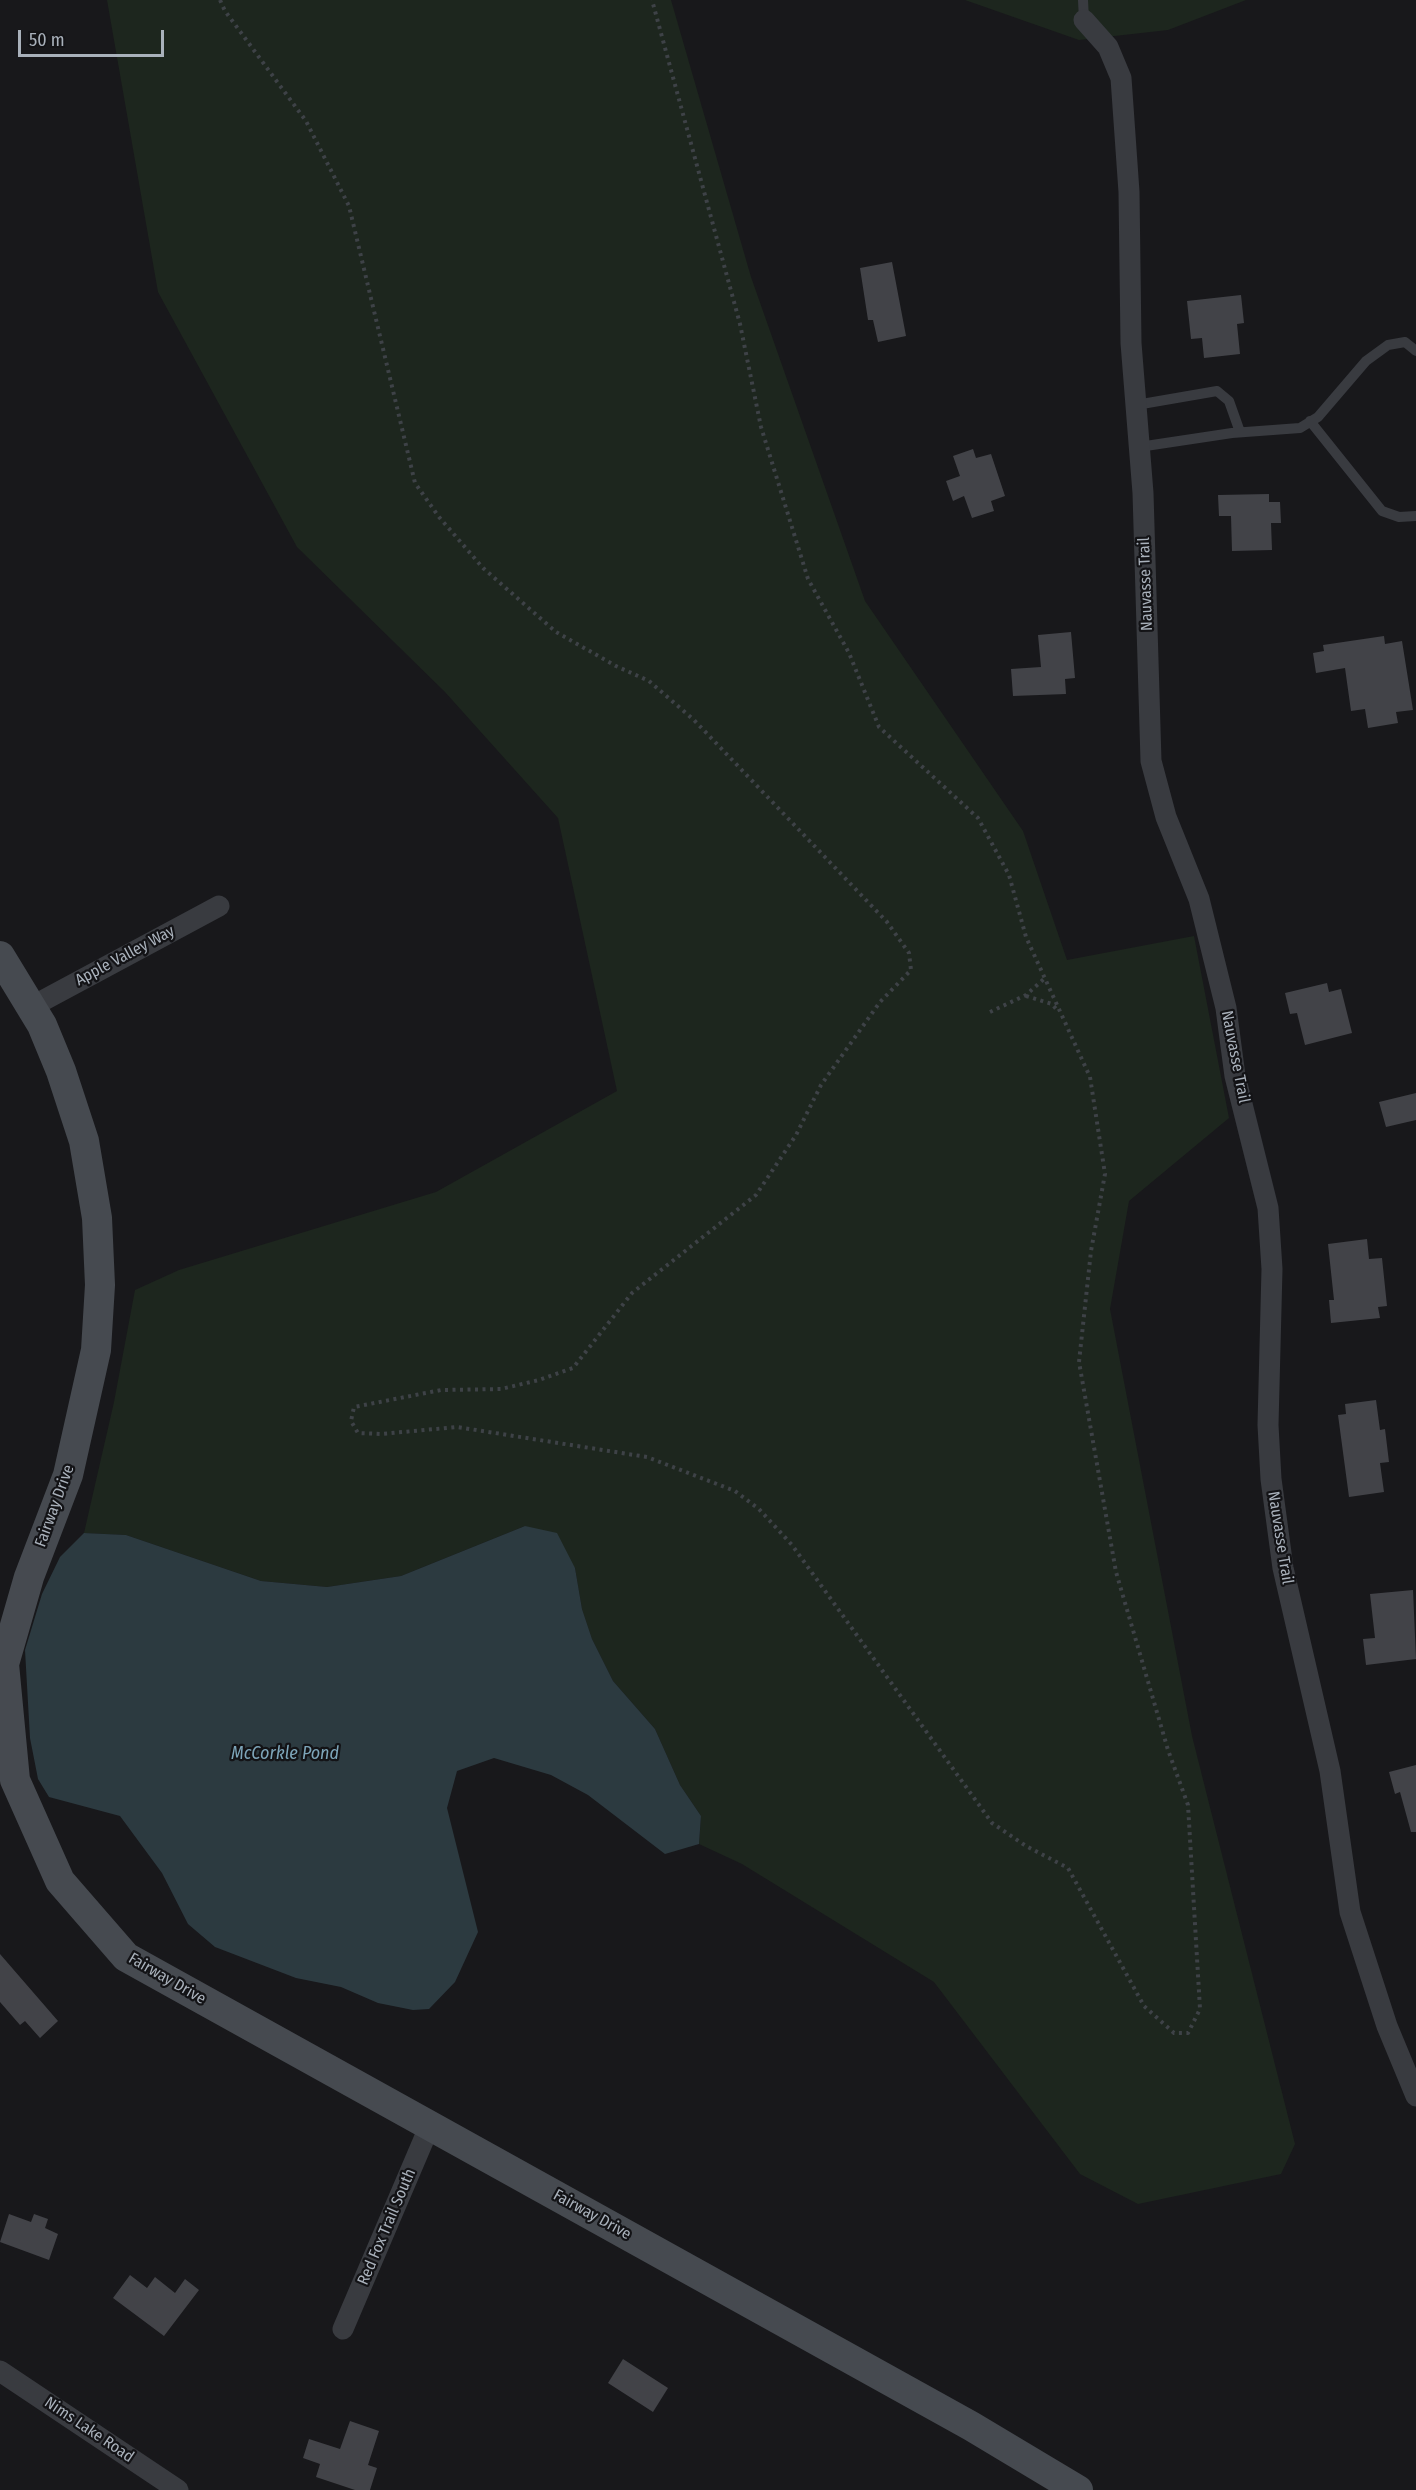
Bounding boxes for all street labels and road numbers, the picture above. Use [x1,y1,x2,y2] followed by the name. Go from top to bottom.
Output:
[1135,537,1157,631] street label: Nauvasse Trail
[72,922,178,990] street label: Apple Valley Way
[1217,1009,1253,1105] street label: Nauvasse Trail
[31,1462,79,1550] street label: Fairway Drive
[1263,1490,1297,1586] street label: Nauvasse Trail
[125,1949,209,2009] street label: Fairway Drive
[354,2166,420,2288] street label: Red Fox Trail South
[550,2186,634,2244] street label: Fairway Drive
[41,2393,137,2467] street label: Nims Lake Road

